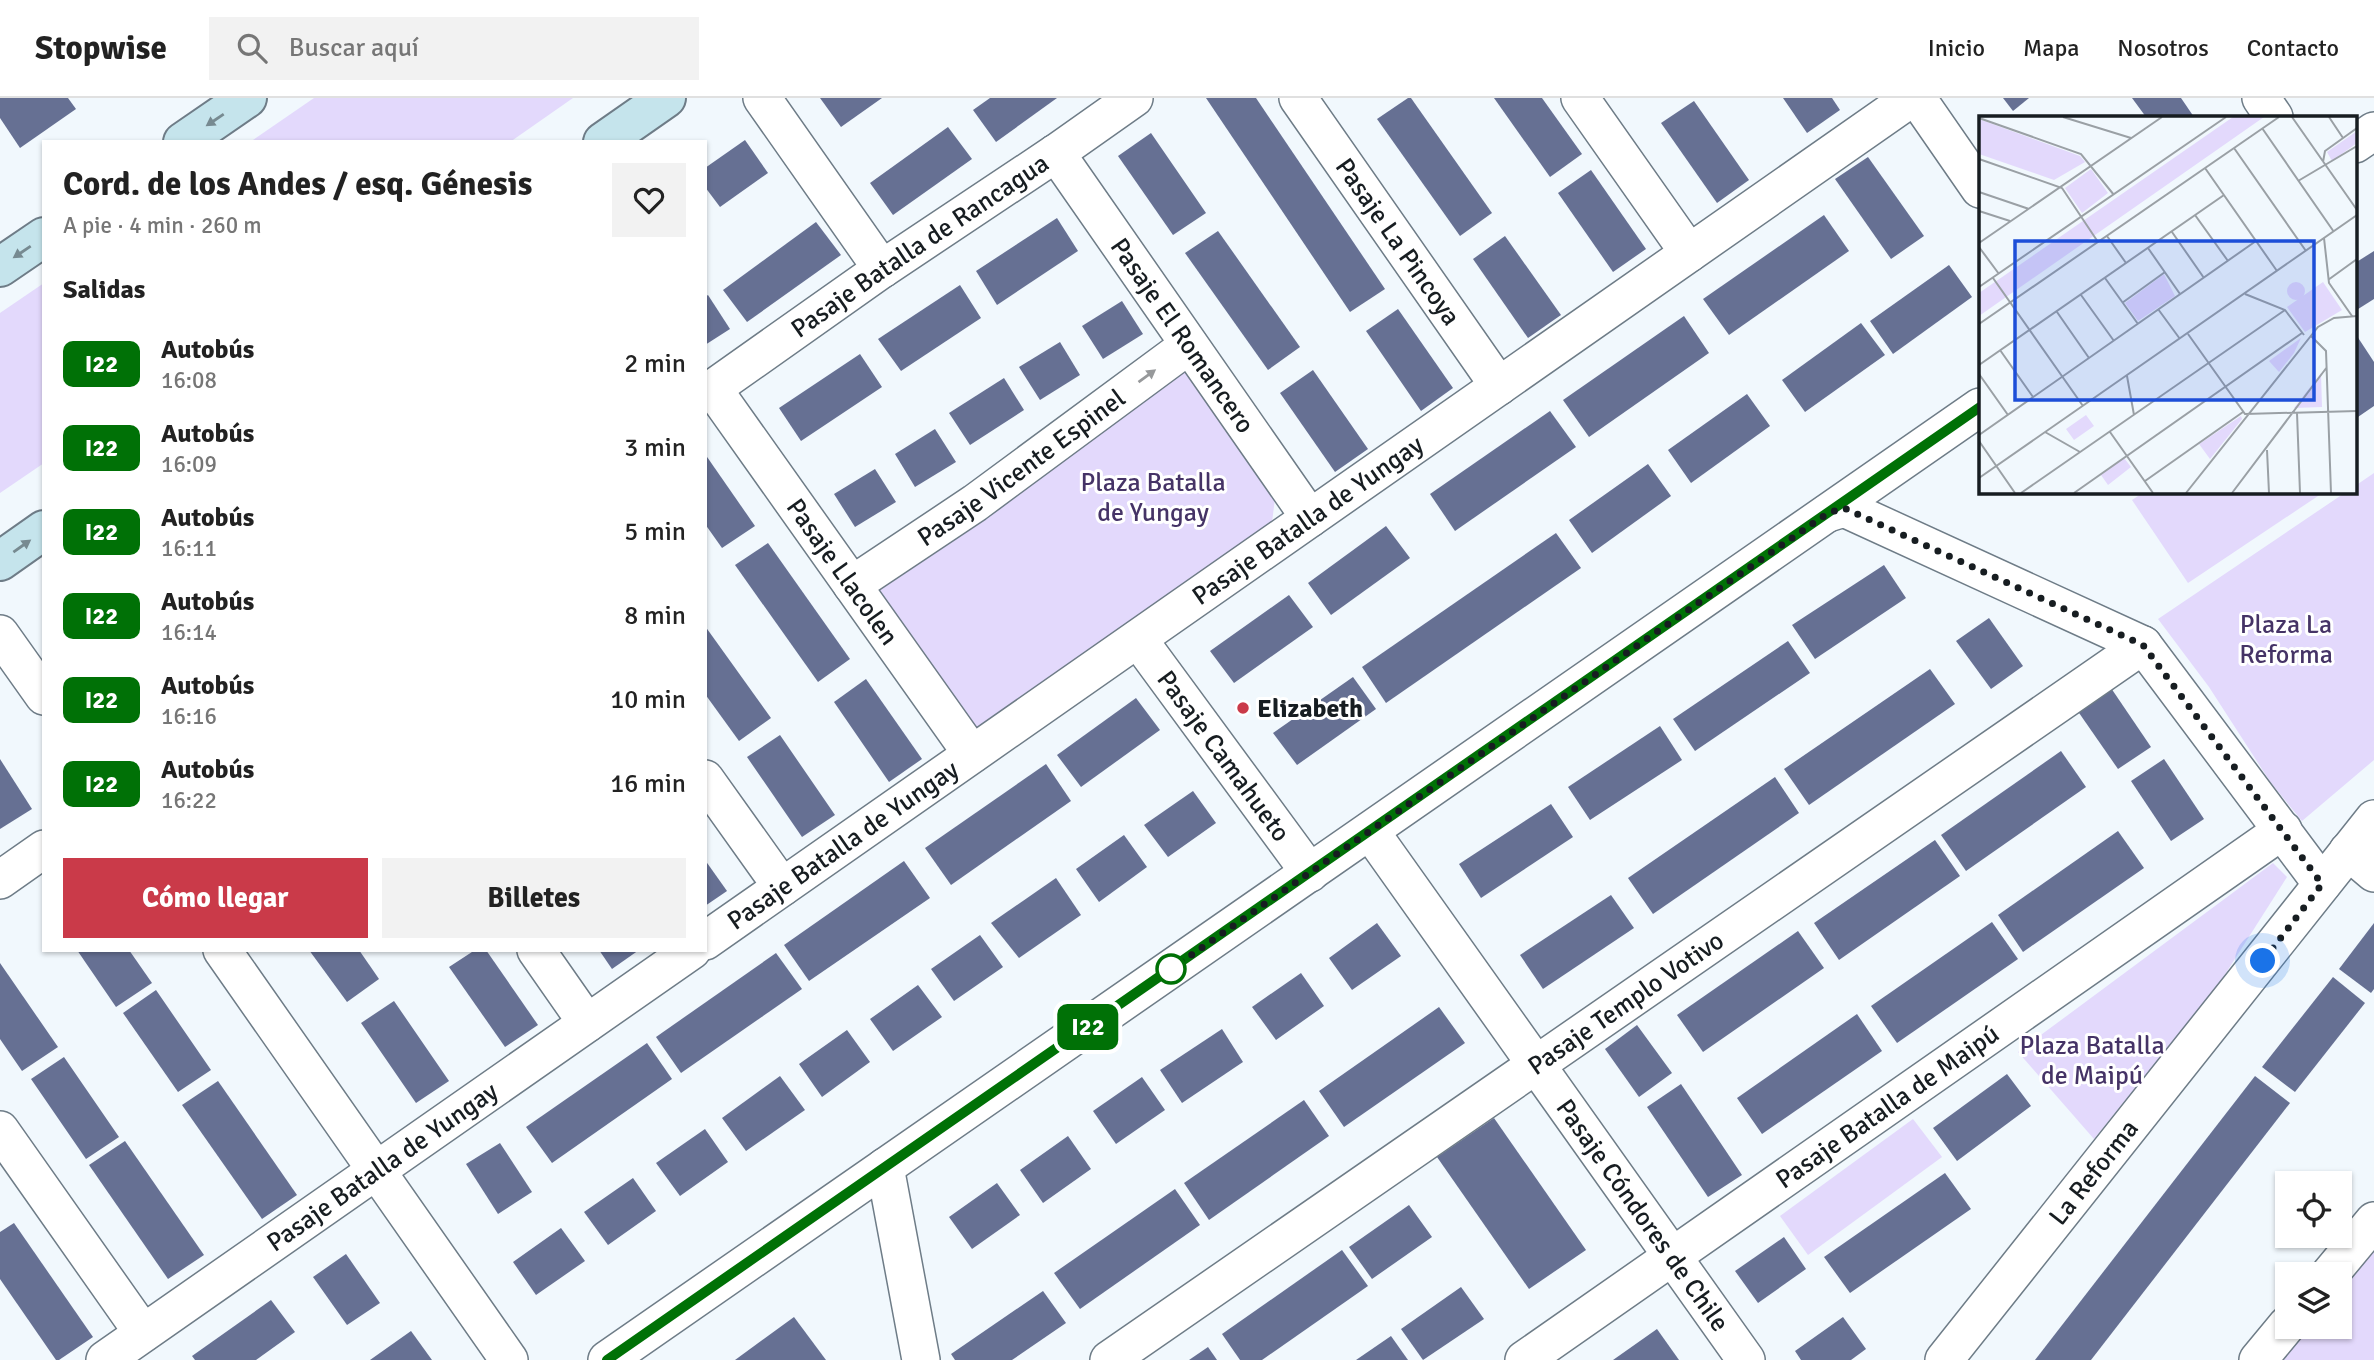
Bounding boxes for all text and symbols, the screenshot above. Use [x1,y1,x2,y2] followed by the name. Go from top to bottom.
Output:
[209,17,699,80] search box
[35,28,167,69] text: Stopwise
[233,29,271,67] icon: search
[289,32,419,64] text: Buscar aquí
[1928,33,1985,63] text: Inicio
[2023,33,2079,63] text: Mapa
[2117,33,2209,63] text: Nosotros
[2247,33,2339,63] text: Contacto
[206,113,224,127] one-way arrow
[1979,116,2356,494] inset map
[785,147,1055,345] street label: Pasaje Batalla de Rancagua
[1328,152,1467,332] street label: Pasaje La Pincoya
[612,163,686,237] button: heart
[63,164,532,205] text: Cord. de los Andes / esq. Génesis
[63,211,262,240] text: A pie · 4 min · 260 m
[1103,232,1261,440] street label: Pasaje El Romancero
[13,245,31,259] one-way arrow
[63,274,145,306] text: Salidas
[161,334,254,366] text: Autobús
[624,348,686,380] text: 2 min
[85,349,118,379] text: I22
[161,366,217,395] text: 16:08
[1138,369,1156,383] one-way arrow
[912,383,1132,554] street label: Pasaje Vicente Espinel
[161,418,254,450] text: Autobús
[1186,429,1430,613] street label: Pasaje Batalla de Yungay
[624,432,686,464] text: 3 min
[85,433,118,463] text: I22
[161,450,217,479] text: 16:09
[1080,467,1226,529] park label: Plaza Batalla de Yungay
[779,493,905,652] street label: Pasaje Llacolen
[161,502,254,534] text: Autobús
[624,516,686,548] text: 5 min
[85,517,118,547] text: I22
[161,534,217,563] text: 16:11
[13,539,31,553] one-way arrow
[161,586,254,618] text: Autobús
[624,600,686,632] text: 8 min
[85,601,118,631] text: I22
[2239,609,2333,671] park label: Plaza La Reforma
[161,618,217,647] text: 16:14
[1150,665,1296,848] street label: Pasaje Camahueto
[161,670,254,702] text: Autobús
[610,684,686,716] text: 10 min
[85,685,118,715] text: I22
[1257,693,1363,725] place label: Elizabeth
[1235,700,1251,716] marker: Elizabeth
[161,702,217,731] text: 16:16
[161,754,254,786] text: Autobús
[722,754,965,937] street label: Pasaje Batalla de Yungay
[610,768,686,800] text: 16 min
[85,769,118,799] text: I22
[161,786,217,815] text: 16:22
[63,858,368,938] button: Cómo llegar
[382,858,686,938] button: Billetes
[1522,925,1730,1082] street label: Pasaje Templo Votivo
[2245,943,2280,978] your location
[1156,954,1186,984] unlabelled marker
[1048,1004,1128,1050] line badge: I22
[1071,1012,1105,1042] text: I22
[1770,1018,2005,1196] street label: Pasaje Batalla de Maipú
[2019,1030,2165,1092] park label: Plaza Batalla de Maipú
[261,1076,504,1259] street label: Pasaje Batalla de Yungay
[1549,1093,1736,1338] street label: Pasaje Cóndores de Chile
[2042,1113,2146,1232] street label: La Reforma
[2275,1171,2352,1339] map controls
[2275,1171,2352,1248] button: locate
[2275,1262,2352,1339] button: layers

